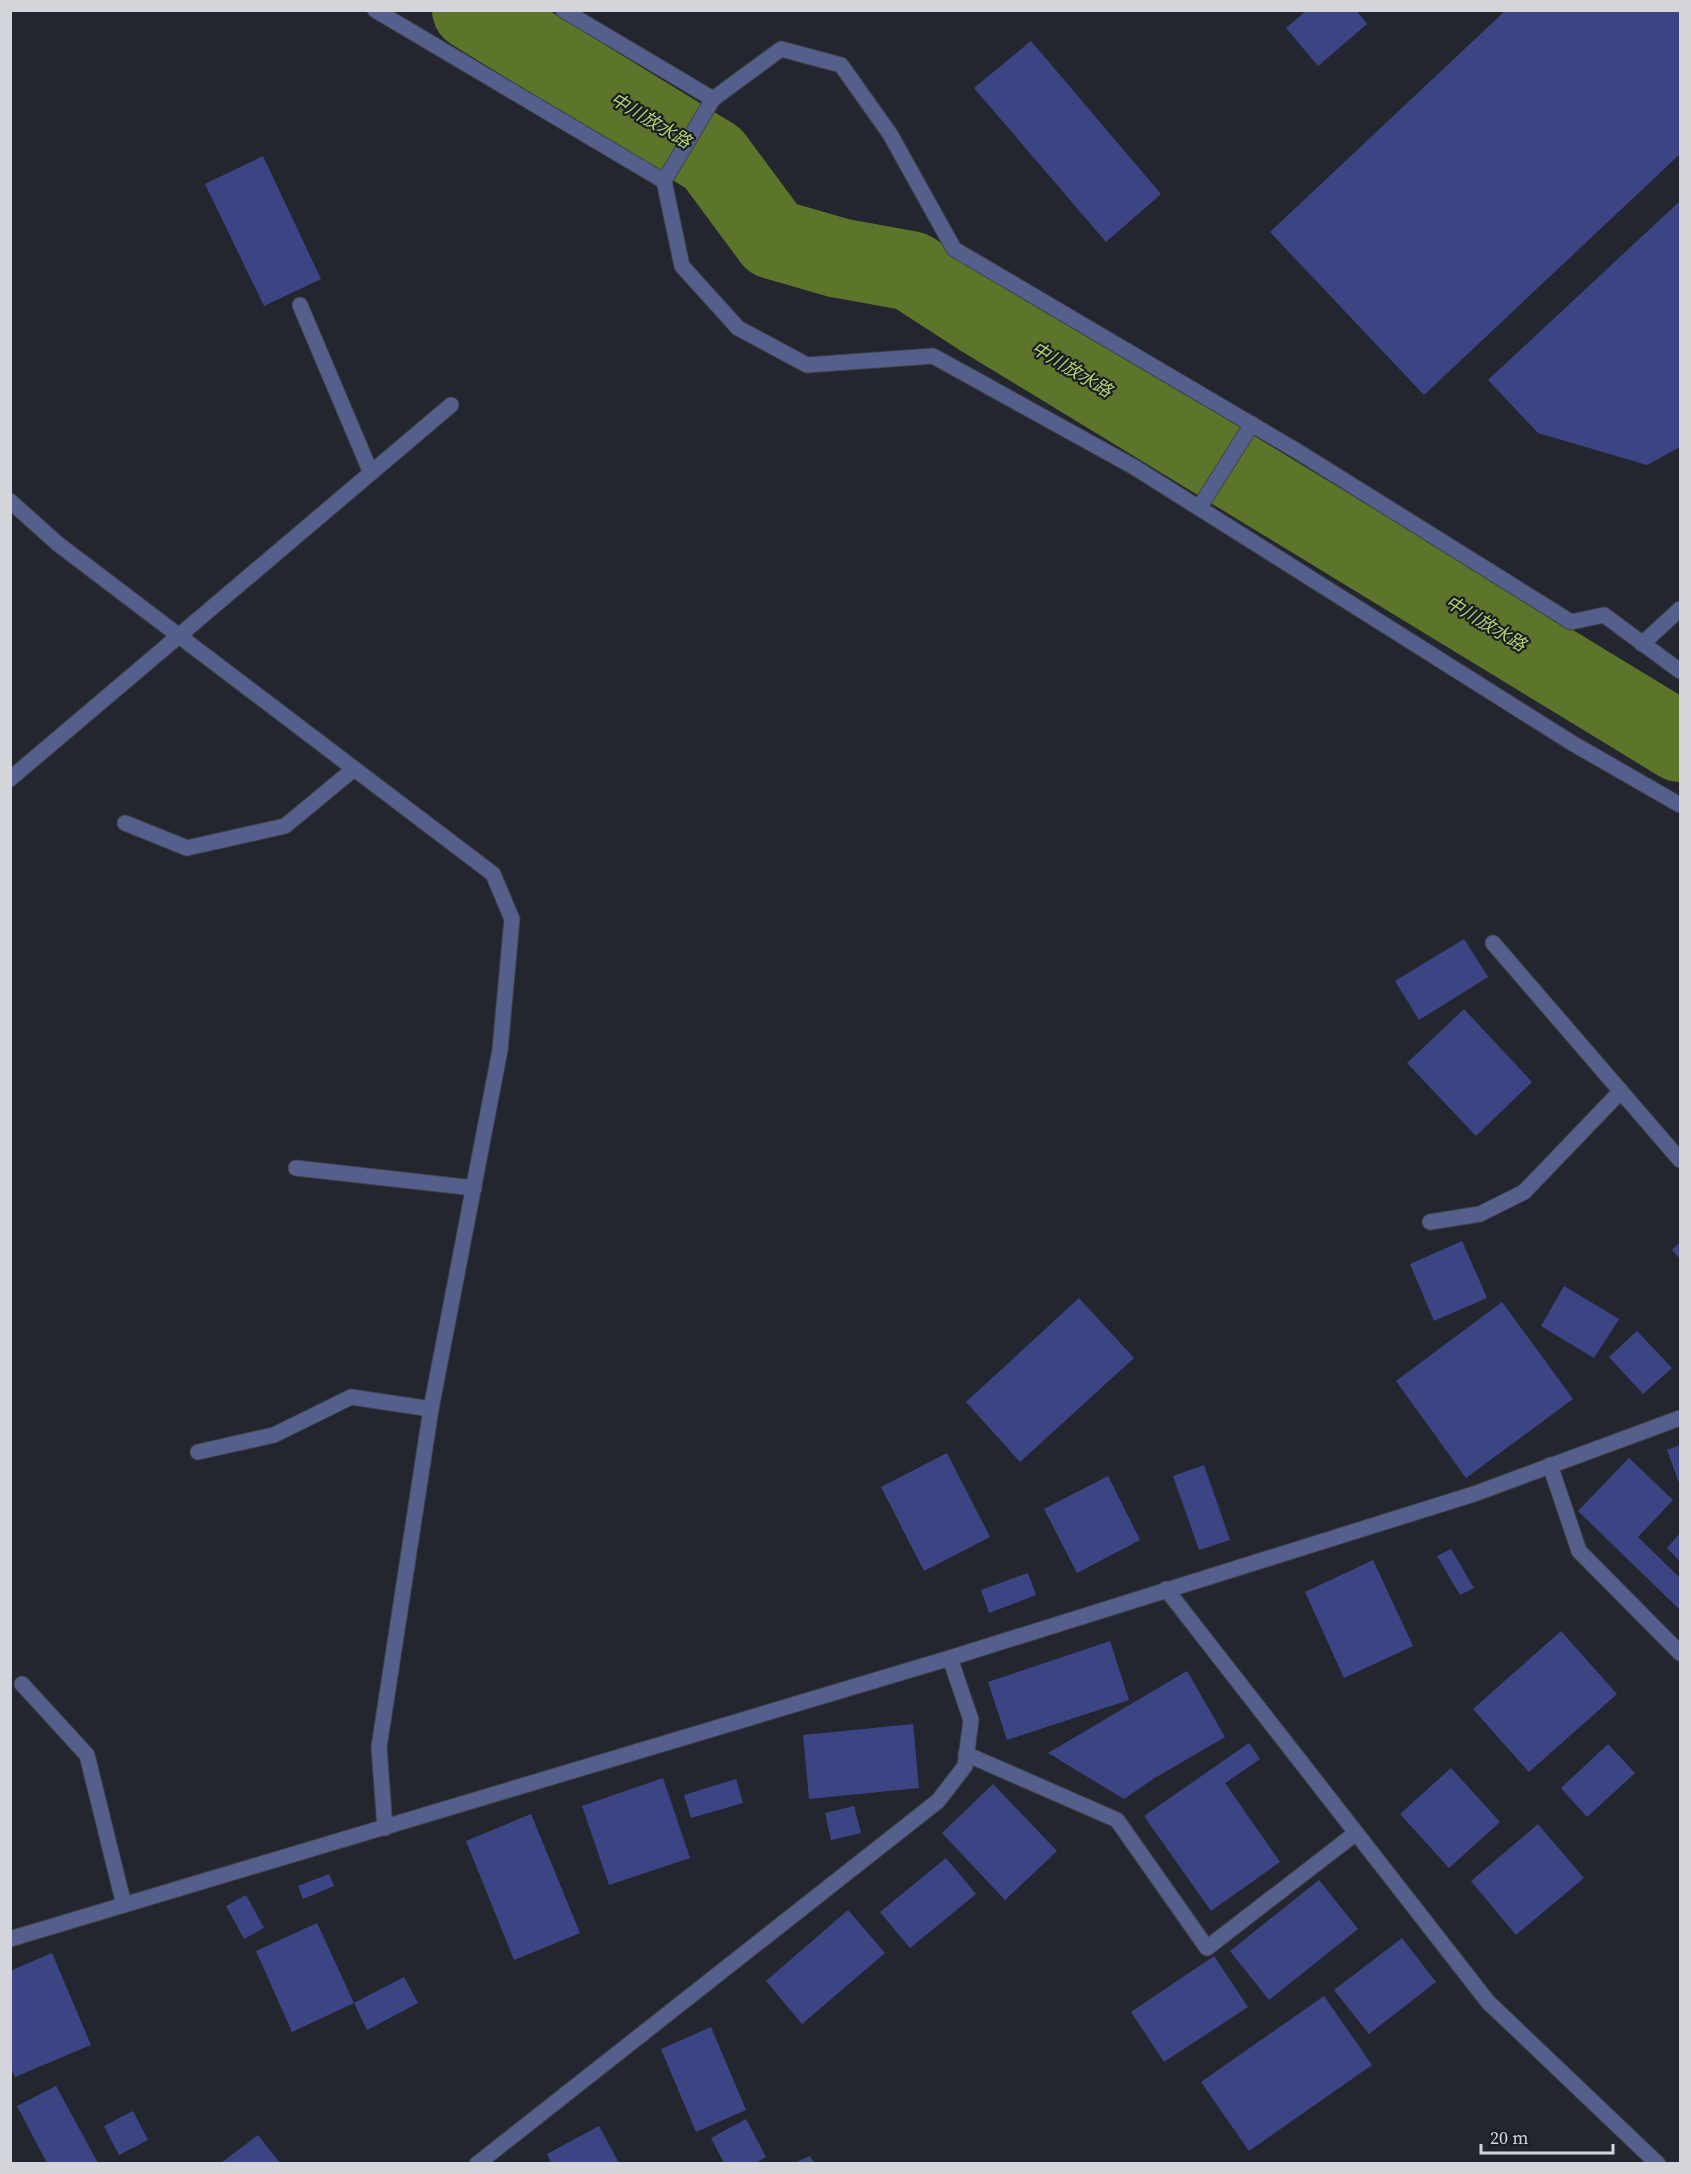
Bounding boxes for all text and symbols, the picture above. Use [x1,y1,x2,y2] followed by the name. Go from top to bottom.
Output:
[606,86,698,155] water label: 中川放水路
[1027,335,1119,404] water label: 中川放水路
[1441,589,1533,658] water label: 中川放水路
[1481,2117,1613,2155] scale bar
[1490,2125,1528,2150] text: 20 m

